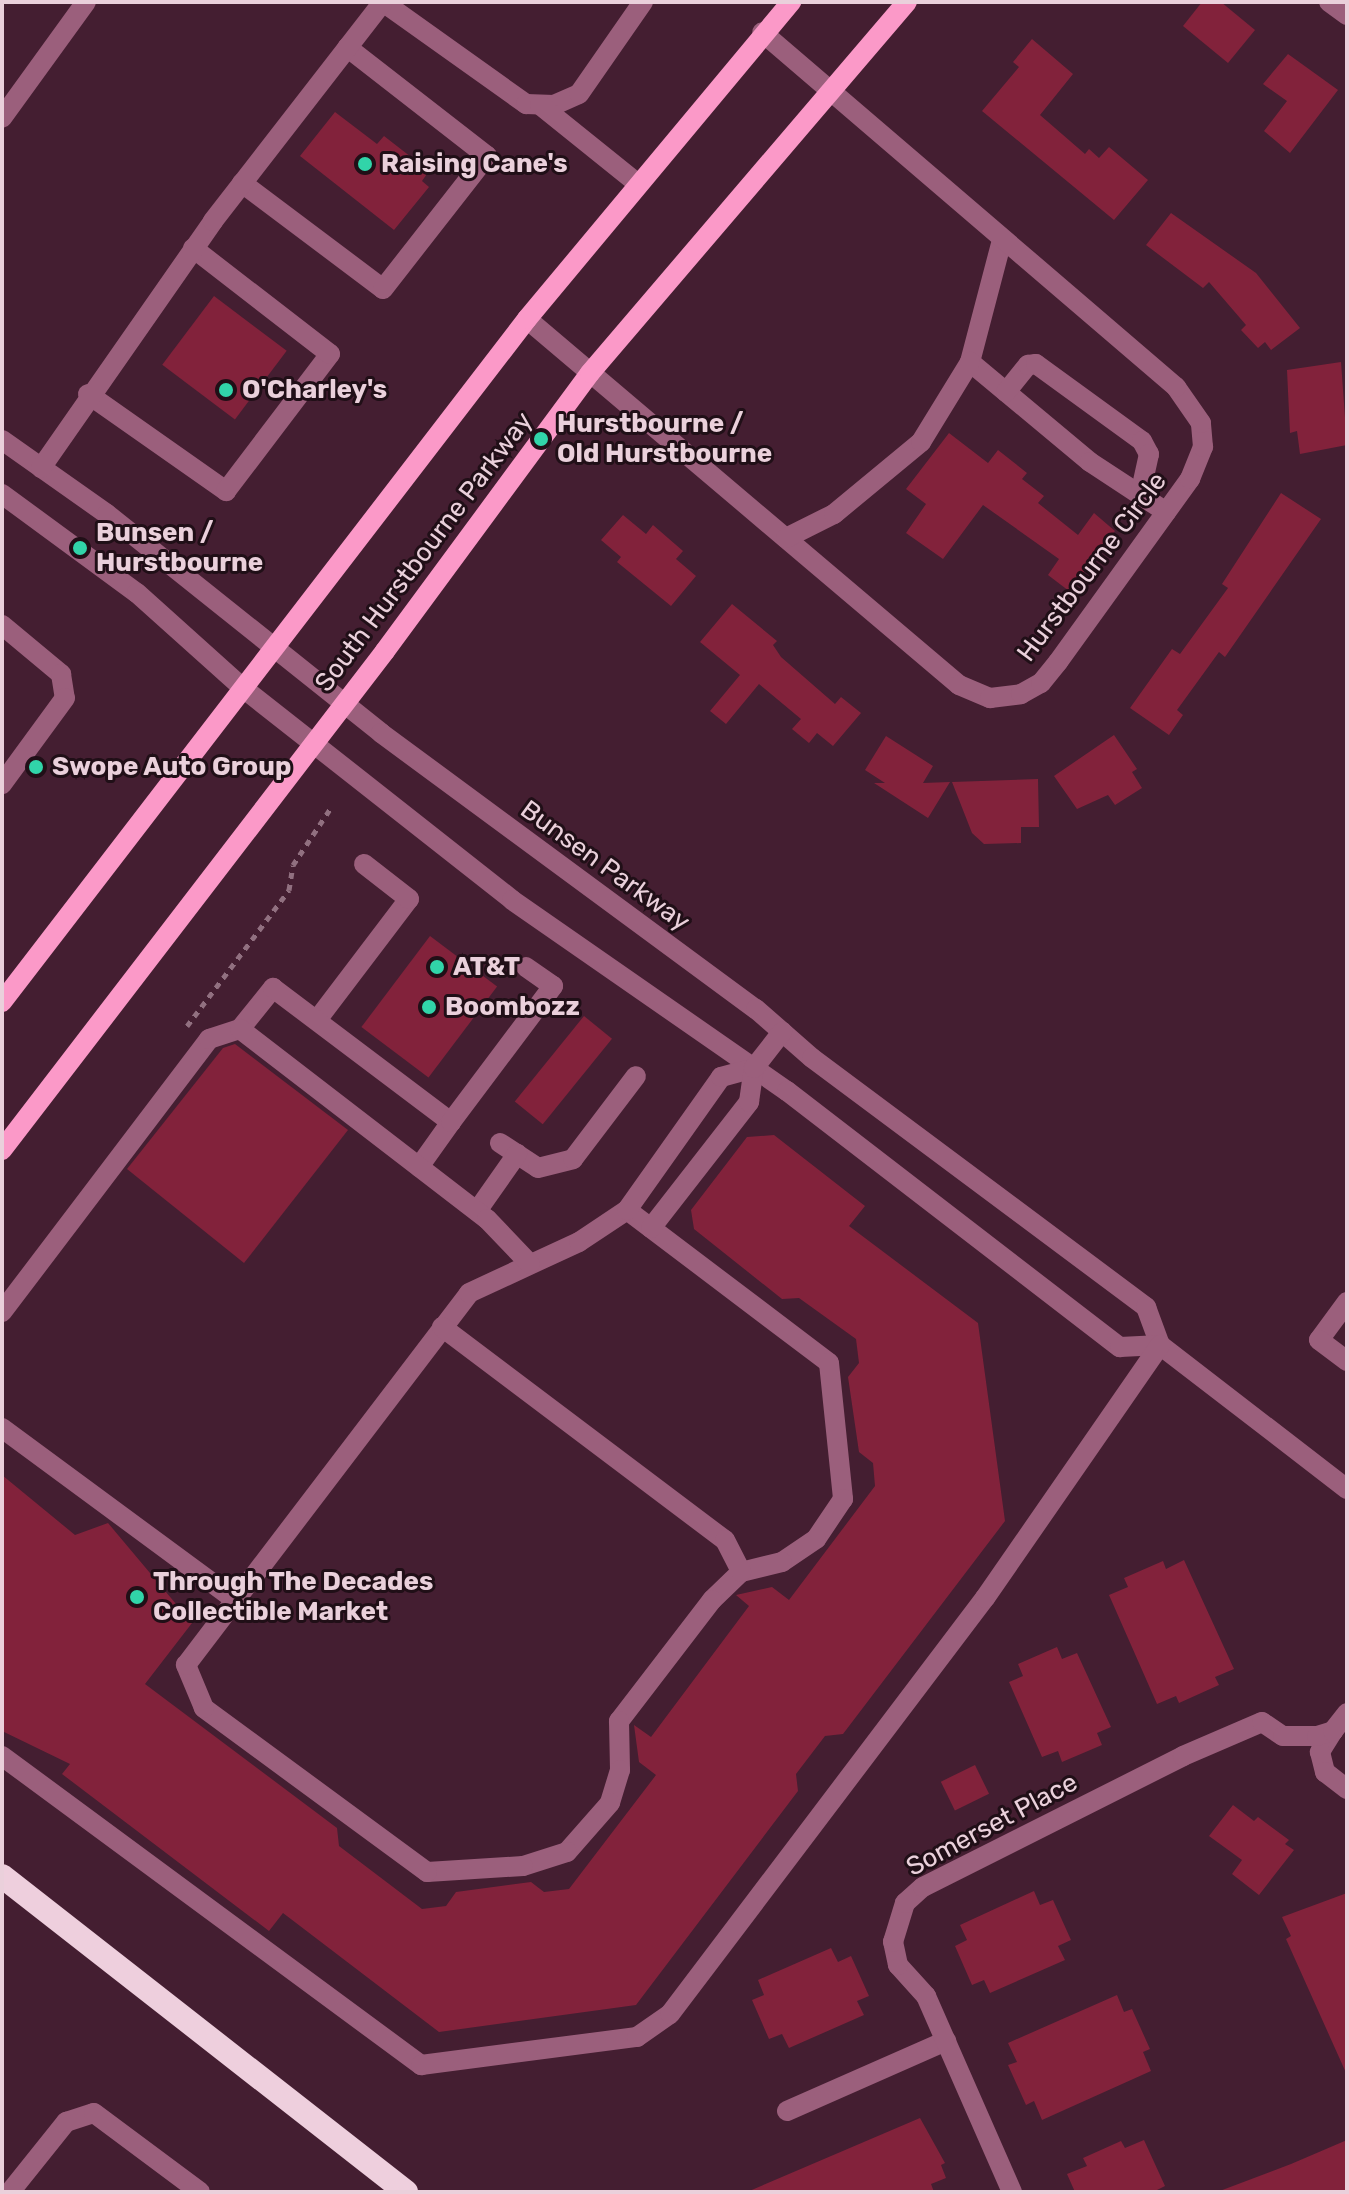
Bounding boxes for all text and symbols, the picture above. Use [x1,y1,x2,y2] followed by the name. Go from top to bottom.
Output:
[381,148,568,180] place label: Raising Cane's
[356,155,374,173] marker: Raising Cane's
[242,374,387,406] place label: O'Charley's
[217,381,235,399] marker: O'Charley's
[309,406,539,698] street label: South Hurstbourne Parkway
[557,408,772,470] place label: Hurstbourne / Old Hurstbourne
[532,430,550,448] marker: Hurstbourne / Old Hurstbourne
[1011,466,1173,668] street label: Hurstbourne Circle
[96,517,263,578] place label: Bunsen / Hurstbourne
[71,539,89,557] marker: Bunsen / Hurstbourne
[52,751,292,783] place label: Swope Auto Group
[27,758,45,776] marker: Swope Auto Group
[514,794,696,938] street label: Bunsen Parkway
[453,951,520,983] place label: AT&T
[428,958,446,976] marker: AT&T
[445,991,580,1023] place label: Boombozz
[420,998,438,1016] marker: Boombozz
[153,1566,434,1628] place label: Through The Decades Collectible Market
[128,1588,146,1606] marker: Through The Decades Collectible Market
[901,1767,1083,1883] street label: Somerset Place

